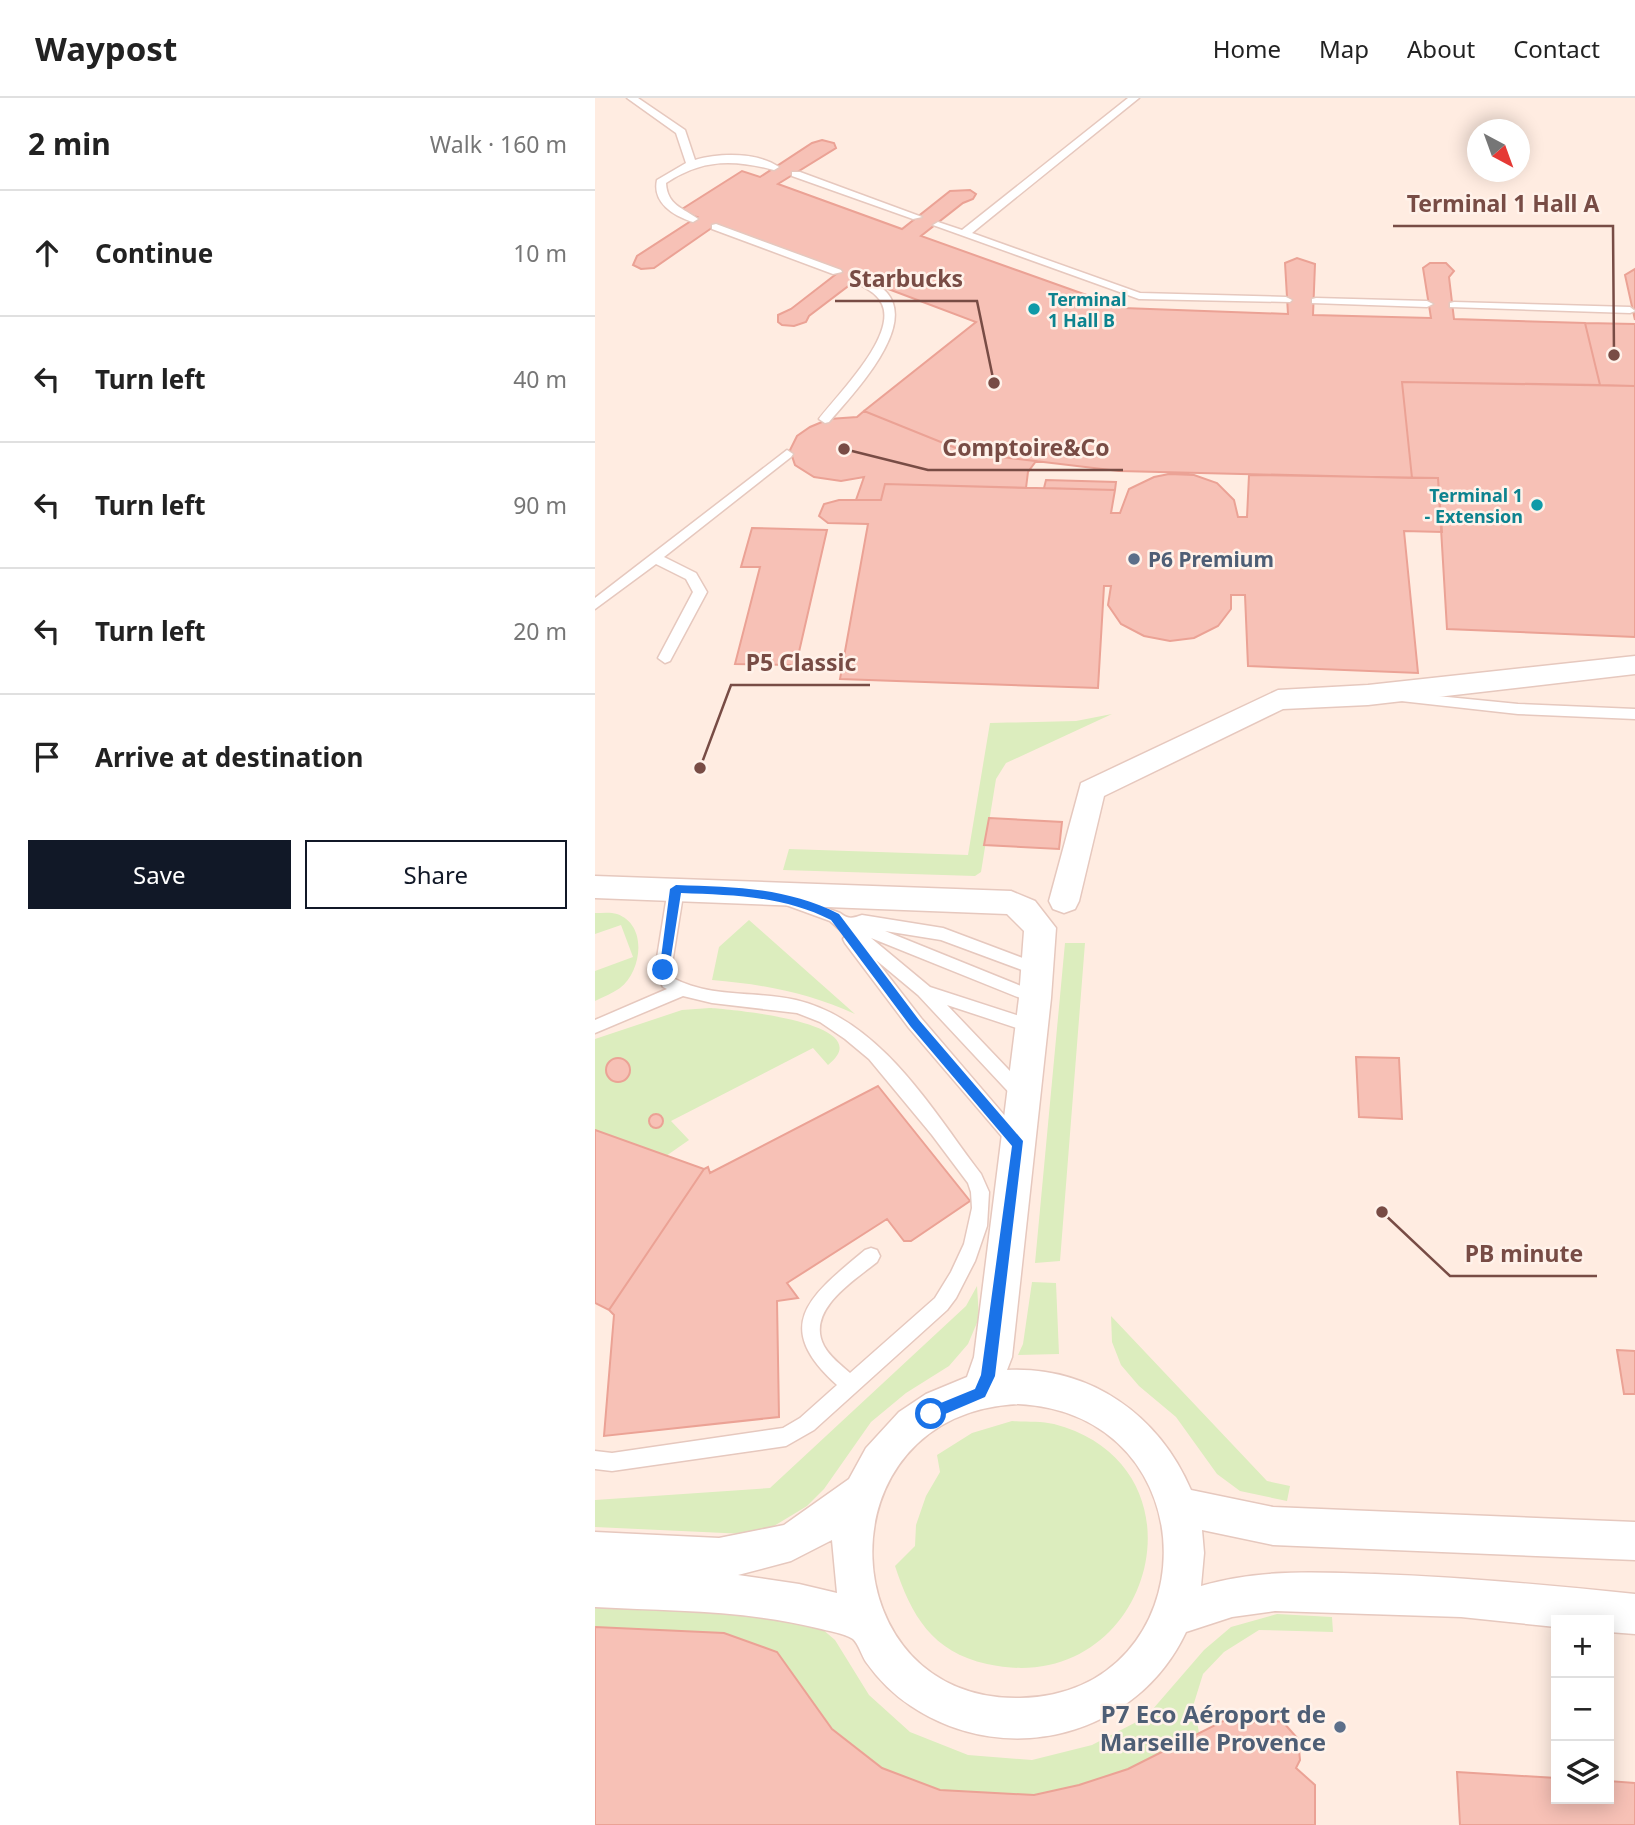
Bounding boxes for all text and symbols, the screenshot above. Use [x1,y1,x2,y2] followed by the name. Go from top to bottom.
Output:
[35,26,177,71] text: Waypost
[1213,32,1281,65] text: Home
[1319,32,1369,65] text: Map
[1407,32,1475,65] text: About
[1513,32,1600,65] text: Contact
[1467,119,1530,182] north arrow
[28,123,111,164] text: 2 min
[430,128,567,160] text: Walk · 160 m
[1393,182,1613,226] callout: Terminal 1 Hall A
[1407,187,1599,219] text: Terminal 1 Hall A
[28,234,66,272] icon: ahead
[95,235,213,271] text: Continue
[513,237,567,269] text: 10 m
[835,257,977,301] callout: Starbucks
[849,262,963,294] text: Starbucks
[1048,287,1127,332] place label: Terminal 1 Hall B
[1026,301,1042,317] marker: Terminal 1 Hall B
[28,360,66,398] icon: left
[95,361,206,397] text: Turn left
[513,363,567,395] text: 40 m
[928,426,1123,470] callout: Comptoire&Co
[942,431,1110,463] text: Comptoire&Co
[1424,483,1523,528] place label: Terminal 1 - Extension
[28,486,66,524] icon: left
[95,487,206,523] text: Turn left
[513,489,567,521] text: 90 m
[1529,497,1545,513] marker: Terminal 1 - Extension
[1148,545,1274,573] place label: P6 Premium
[1126,551,1142,567] marker: P6 Premium
[28,612,66,650] icon: left
[95,613,206,649] text: Turn left
[513,615,567,647] text: 20 m
[731,641,870,685] callout: P5 Classic
[746,646,856,678] text: P5 Classic
[28,738,66,776] icon: arrive
[95,739,364,775] text: Arrive at destination
[28,840,291,909] button: Save
[305,840,567,909] button: Share
[647,954,678,985] route end
[1450,1232,1597,1276] callout: PB minute
[1465,1237,1583,1269] text: PB minute
[915,1398,946,1429] route start
[1551,1615,1614,1804] map controls
[1551,1615,1614,1678] button: +
[1551,1678,1614,1741] button: −
[1100,1697,1326,1758] place label: P7 Eco Aéroport de Marseille Provence
[1332,1719,1348,1735] marker: P7 Eco Aéroport de Marseille Provence
[1551,1741,1614,1804] button: layers

